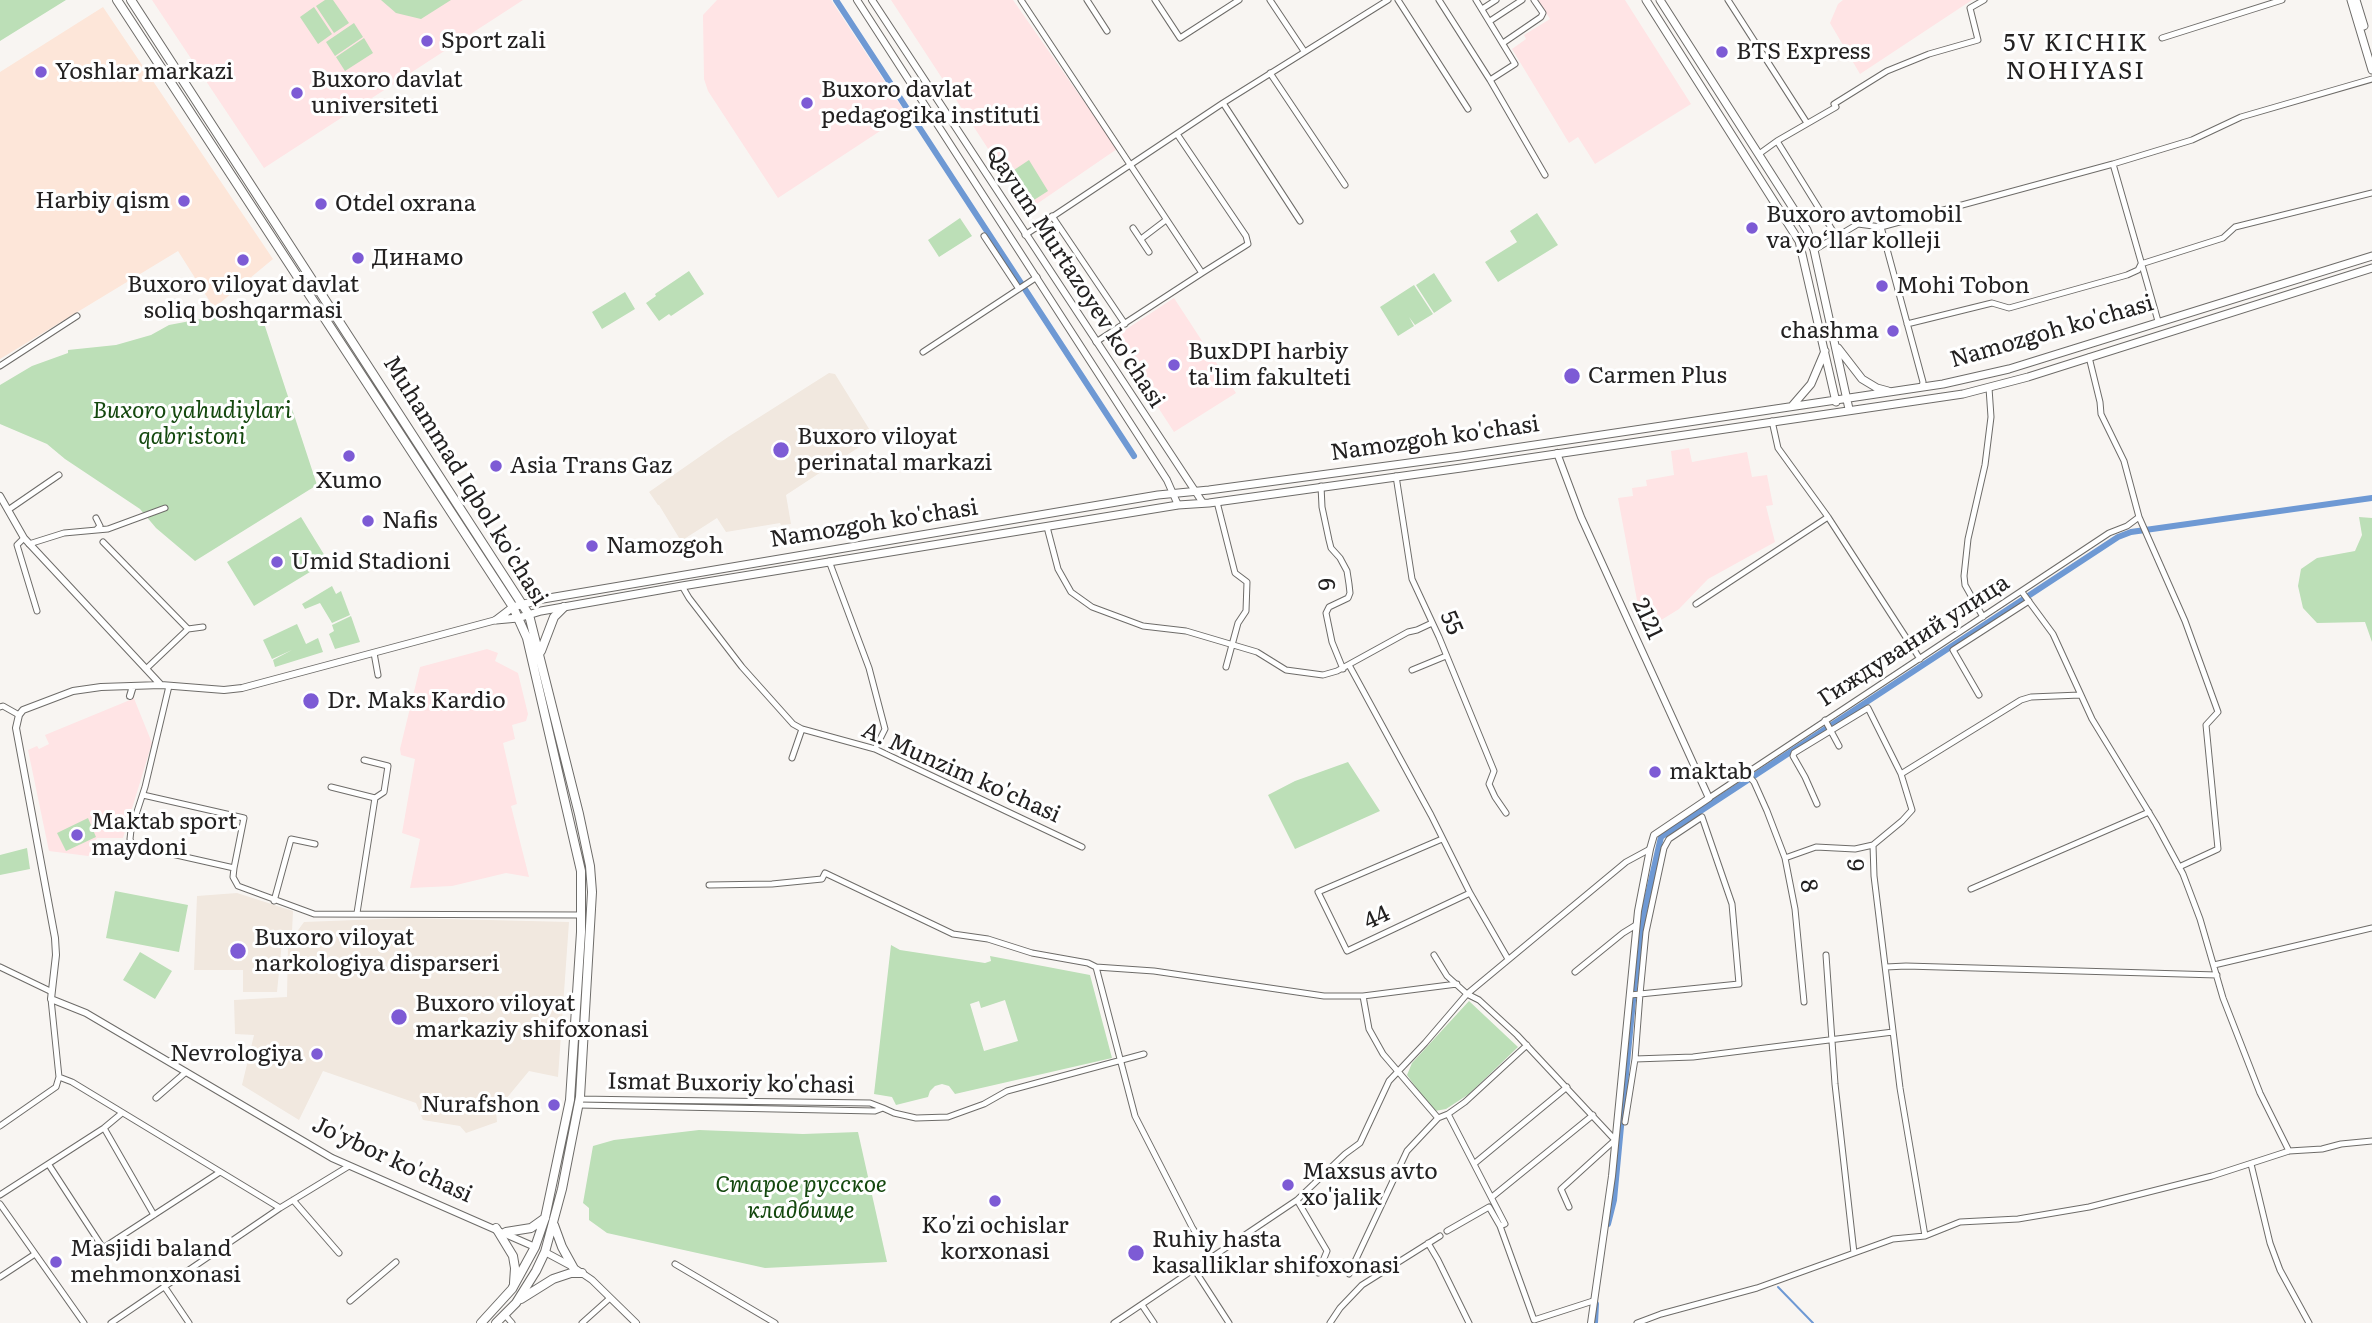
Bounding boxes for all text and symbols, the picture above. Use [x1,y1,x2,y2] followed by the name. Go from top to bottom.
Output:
[441,27,546,55] place label: Sport zali
[2004,30,2148,86] district label: 5V KICHIK NOHIYASI
[419,33,435,49] marker: Sport zali
[1736,38,1870,66] place label: BTS Express
[1714,44,1730,60] marker: BTS Express
[55,58,234,86] place label: Yoshlar markazi
[33,64,49,80] marker: Yoshlar markazi
[311,66,463,120] place label: Buxoro davlat universiteti
[821,76,1040,130] place label: Buxoro davlat pedagogika instituti
[289,85,305,101] marker: Buxoro davlat universiteti
[799,95,815,111] marker: Buxoro davlat pedagogika instituti
[980,141,1170,413] street label: Qayum Murtazoyev ko'chasi
[35,187,170,215] place label: Harbiy qism
[335,190,476,218] place label: Otdel oxrana
[176,193,192,209] marker: Harbiy qism
[313,196,329,212] marker: Otdel oxrana
[1766,201,1962,255] place label: Buxoro avtomobil va yo‘llar kolleji
[1744,220,1760,236] marker: Buxoro avtomobil va yo‘llar kolleji
[372,244,463,272] place label: Динамо
[350,250,366,266] marker: Динамо
[235,252,251,268] marker: Buxoro viloyat davlat soliq boshqarmasi
[127,271,359,325] place label: Buxoro viloyat davlat soliq boshqarmasi
[1896,272,2030,300] place label: Mohi Tobon
[1874,278,1890,294] marker: Mohi Tobon
[1947,290,2157,374] street label: Namozgoh ko'chasi
[1780,317,1879,345] place label: chashma
[1885,323,1901,339] marker: chashma
[1188,338,1351,392] place label: BuxDPI harbiy ta'lim fakulteti
[377,351,553,611] street label: Muhammad Iqbol ko'chasi
[1166,357,1182,373] marker: BuxDPI harbiy ta'lim fakulteti
[1588,362,1727,390] place label: Carmen Plus
[1562,366,1582,386] marker: Carmen Plus
[92,397,292,451] park label: Buxoro yahudiylari qabristoni
[1329,411,1541,467] street label: Namozgoh ko'chasi
[797,423,992,477] place label: Buxoro viloyat perinatal markazi
[771,440,791,460] marker: Buxoro viloyat perinatal markazi
[341,448,357,464] marker: Xumo
[510,452,672,480] place label: Asia Trans Gaz
[488,458,504,474] marker: Asia Trans Gaz
[316,467,382,495] place label: Xumo
[768,494,980,554] street label: Namozgoh ko'chasi
[382,507,438,535] place label: Nafis
[360,513,376,529] marker: Nafis
[606,532,724,560] place label: Namozgoh
[584,538,600,554] marker: Namozgoh
[291,548,451,576] place label: Umid Stadioni
[269,554,285,570] marker: Umid Stadioni
[1813,569,2015,713] street label: Гиждуваний улица
[1314,577,1342,591] street label: 9
[1626,594,1668,644] street label: 2121
[1434,607,1468,639] street label: 55
[327,687,506,715] place label: Dr. Maks Kardio
[301,691,321,711] marker: Dr. Maks Kardio
[857,717,1065,829] street label: A. Munzim ko'chasi
[1669,758,1752,786] place label: maktab
[1647,764,1663,780] marker: maktab
[91,808,237,862] place label: Maktab sport maydoni
[69,827,85,843] marker: Maktab sport maydoni
[1843,858,1871,872] street label: 6
[1793,877,1823,895] street label: 8
[1360,900,1394,936] street label: 44
[254,924,499,978] place label: Buxoro viloyat narkologiya disparseri
[228,941,248,961] marker: Buxoro viloyat narkologiya disparseri
[415,990,649,1044] place label: Buxoro viloyat markaziy shifoxonasi
[389,1007,409,1027] marker: Buxoro viloyat markaziy shifoxonasi
[170,1040,303,1068] place label: Nevrologiya
[309,1046,325,1062] marker: Nevrologiya
[607,1068,855,1100] street label: Ismat Buxoriy ko'chasi
[421,1091,540,1119] place label: Nurafshon
[546,1097,562,1113] marker: Nurafshon
[307,1111,477,1209] street label: Jo'ybor ko'chasi
[1302,1158,1438,1212] place label: Maxsus avto xo'jalik
[715,1171,887,1225] park label: Старое русское кладбище
[1280,1177,1296,1193] marker: Maxsus avto xo'jalik
[987,1193,1003,1209] marker: Ko'zi ochislar korxonasi
[921,1212,1069,1266] place label: Ko'zi ochislar korxonasi
[1152,1226,1400,1280] place label: Ruhiy hasta kasalliklar shifoxonasi
[70,1235,241,1289] place label: Masjidi baland mehmonxonasi
[1126,1243,1146,1263] marker: Ruhiy hasta kasalliklar shifoxonasi
[48,1254,64,1270] marker: Masjidi baland mehmonxonasi

